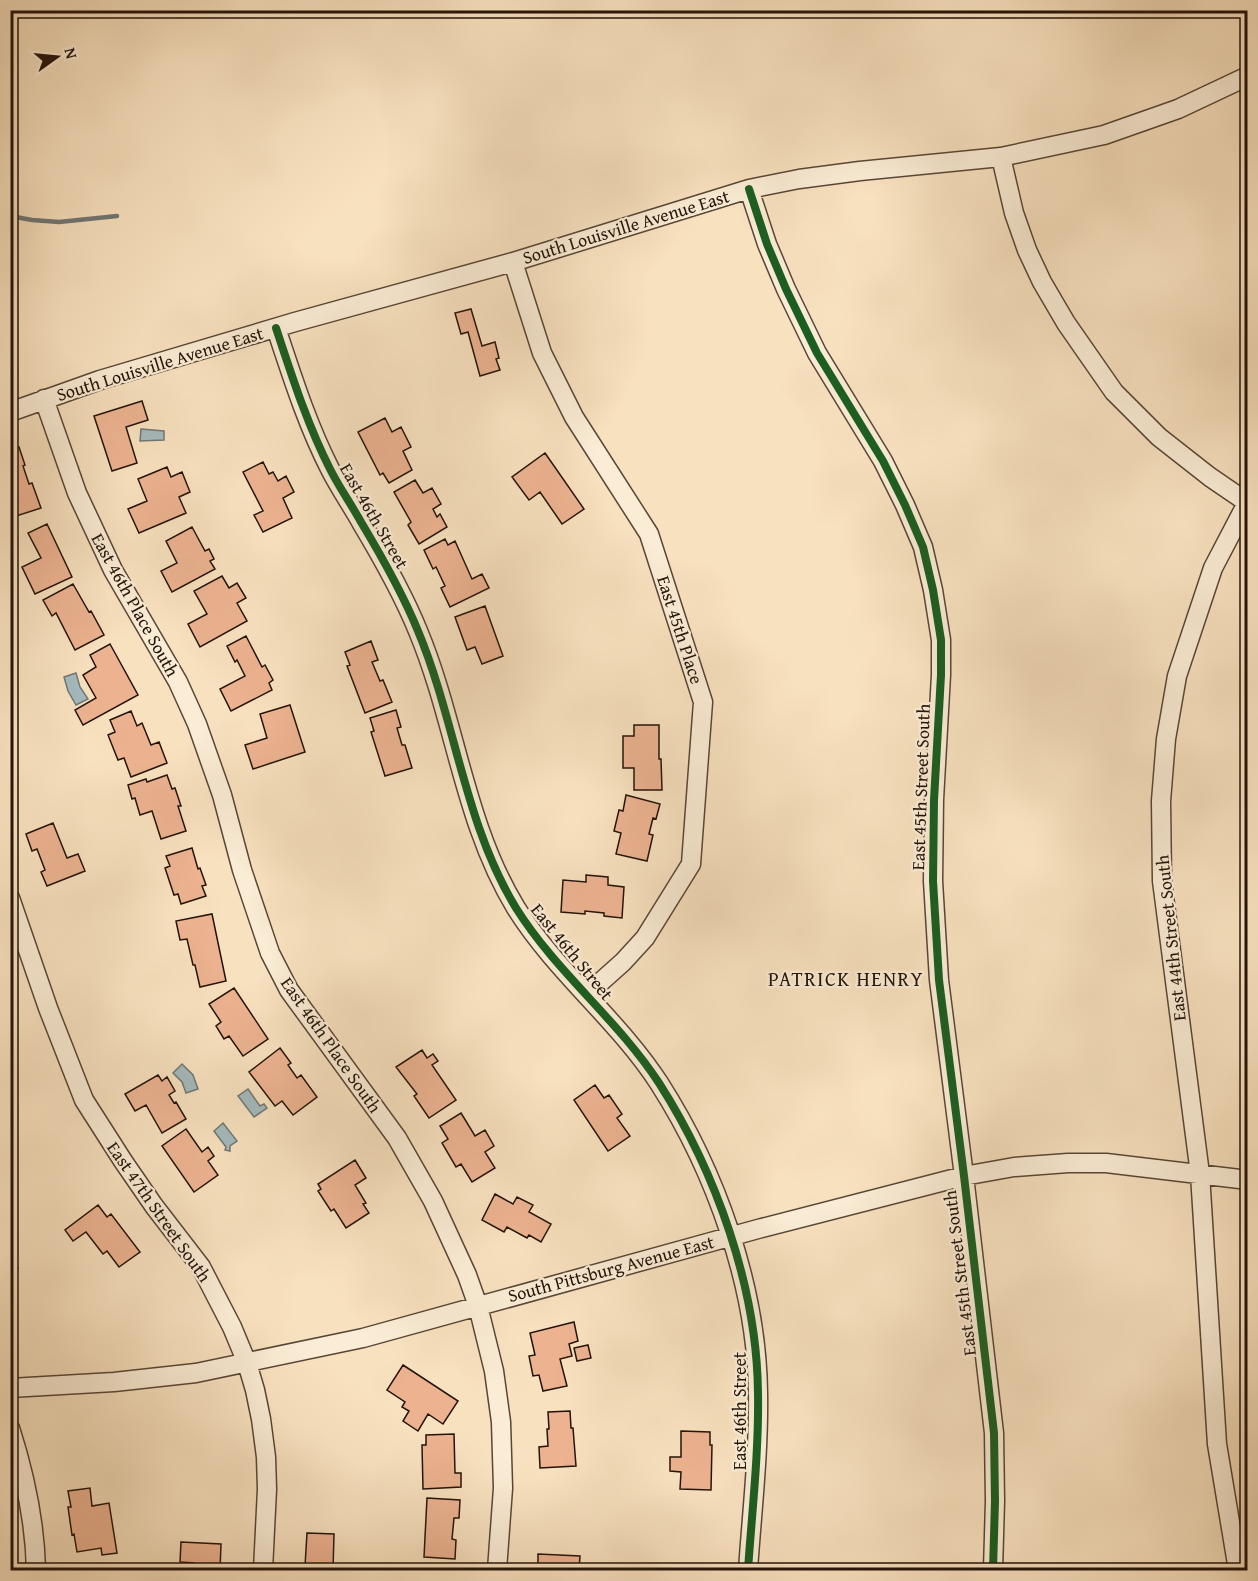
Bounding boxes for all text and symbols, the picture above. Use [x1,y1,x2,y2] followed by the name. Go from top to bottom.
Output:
[27,27,87,87] north arrow
[59,45,85,62] text: N
[519,182,733,271] street label: South Louisville Avenue East
[53,319,267,408] street label: South Louisville Avenue East
[333,458,416,574] street label: East 46th Street
[85,528,186,682] street label: East 46th Place South
[650,572,711,688] street label: East 45th Place
[904,703,937,871] street label: East 45th Street South
[1148,854,1193,1022] street label: East 44th Street South
[525,897,621,1007] street label: East 46th Street
[768,964,924,993] district label: PATRICK HENRY
[274,971,389,1118] street label: East 46th Place South
[101,1136,218,1288] street label: East 47th Street South
[936,1189,983,1357] street label: East 45th Street South
[505,1228,718,1309] street label: South Pittsburg Avenue East
[726,1351,753,1470] street label: East 46th Street

